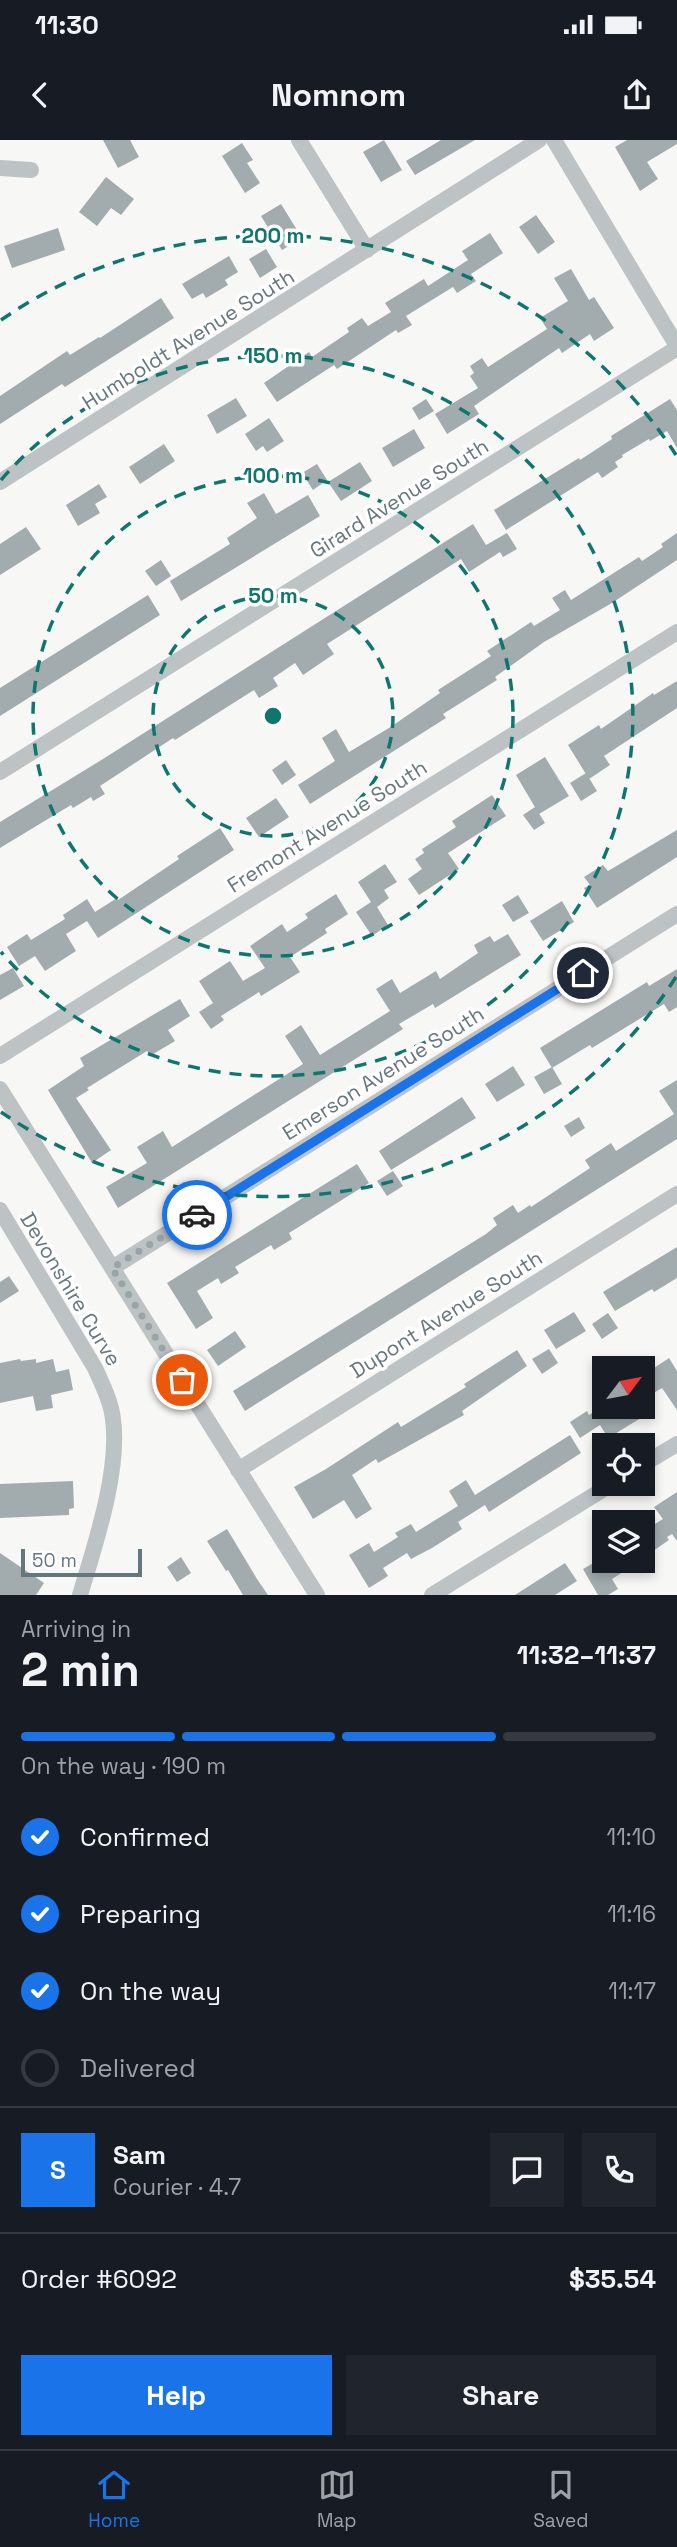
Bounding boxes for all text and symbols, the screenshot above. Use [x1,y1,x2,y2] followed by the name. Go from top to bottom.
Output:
[35,8,99,42] text: 11:30
[271,75,406,115] text: Nomnom
[21,76,59,114] icon: back
[618,76,656,114] icon: share
[242,222,304,249] text: 200 m
[77,263,299,415] street label: Humboldt Avenue South
[244,342,302,369] text: 150 m
[305,432,493,564] street label: Girard Avenue South
[243,462,303,489] text: 100 m
[248,582,298,609] text: 50 m
[261,704,285,728] centre of rings
[222,753,432,899] street label: Fremont Avenue South
[553,943,613,1003] pin
[564,954,602,992] icon: home
[277,1000,489,1146] street label: Emerson Avenue South
[162,1180,232,1250] courier
[178,1196,216,1234] icon: car
[14,1207,128,1371] street label: Devonshire Curve
[345,1244,547,1384] street label: Dupont Avenue South
[152,1350,212,1410] pin
[592,1356,654,1419] north arrow
[592,1356,655,1573] map controls
[163,1361,201,1399] icon: bag
[592,1433,655,1496] button: locate
[592,1510,655,1573] button: layers
[21,1546,142,1578] scale bar
[32,1548,77,1573] text: 50 m
[21,1614,131,1644] text: Arriving in
[517,1638,656,1672] text: 11:32–11:37
[21,1641,140,1699] text: 2 min
[21,1751,226,1781] text: On the way · 190 m
[21,1818,59,1856] icon: check
[80,1820,210,1854] text: Confirmed
[607,1822,656,1852] text: 11:10
[21,1895,59,1933] icon: check
[80,1897,201,1931] text: Preparing
[607,1899,656,1929] text: 11:16
[21,1972,59,2010] icon: check
[80,1974,221,2008] text: On the way
[608,1976,656,2006] text: 11:17
[80,2051,196,2085] text: Delivered
[490,2133,564,2207] button: chat
[582,2133,656,2207] button: phone
[113,2138,166,2172] text: Sam
[50,2153,66,2187] text: S
[113,2172,241,2202] text: Courier · 4.7
[21,2262,177,2296] text: Order #6092
[569,2262,656,2296] text: $35.54
[21,2355,332,2435] button: Help
[346,2355,656,2435] button: Share
[88,2466,140,2533] tab: Home
[317,2466,356,2533] tab: Map
[533,2466,589,2533] tab: Saved

